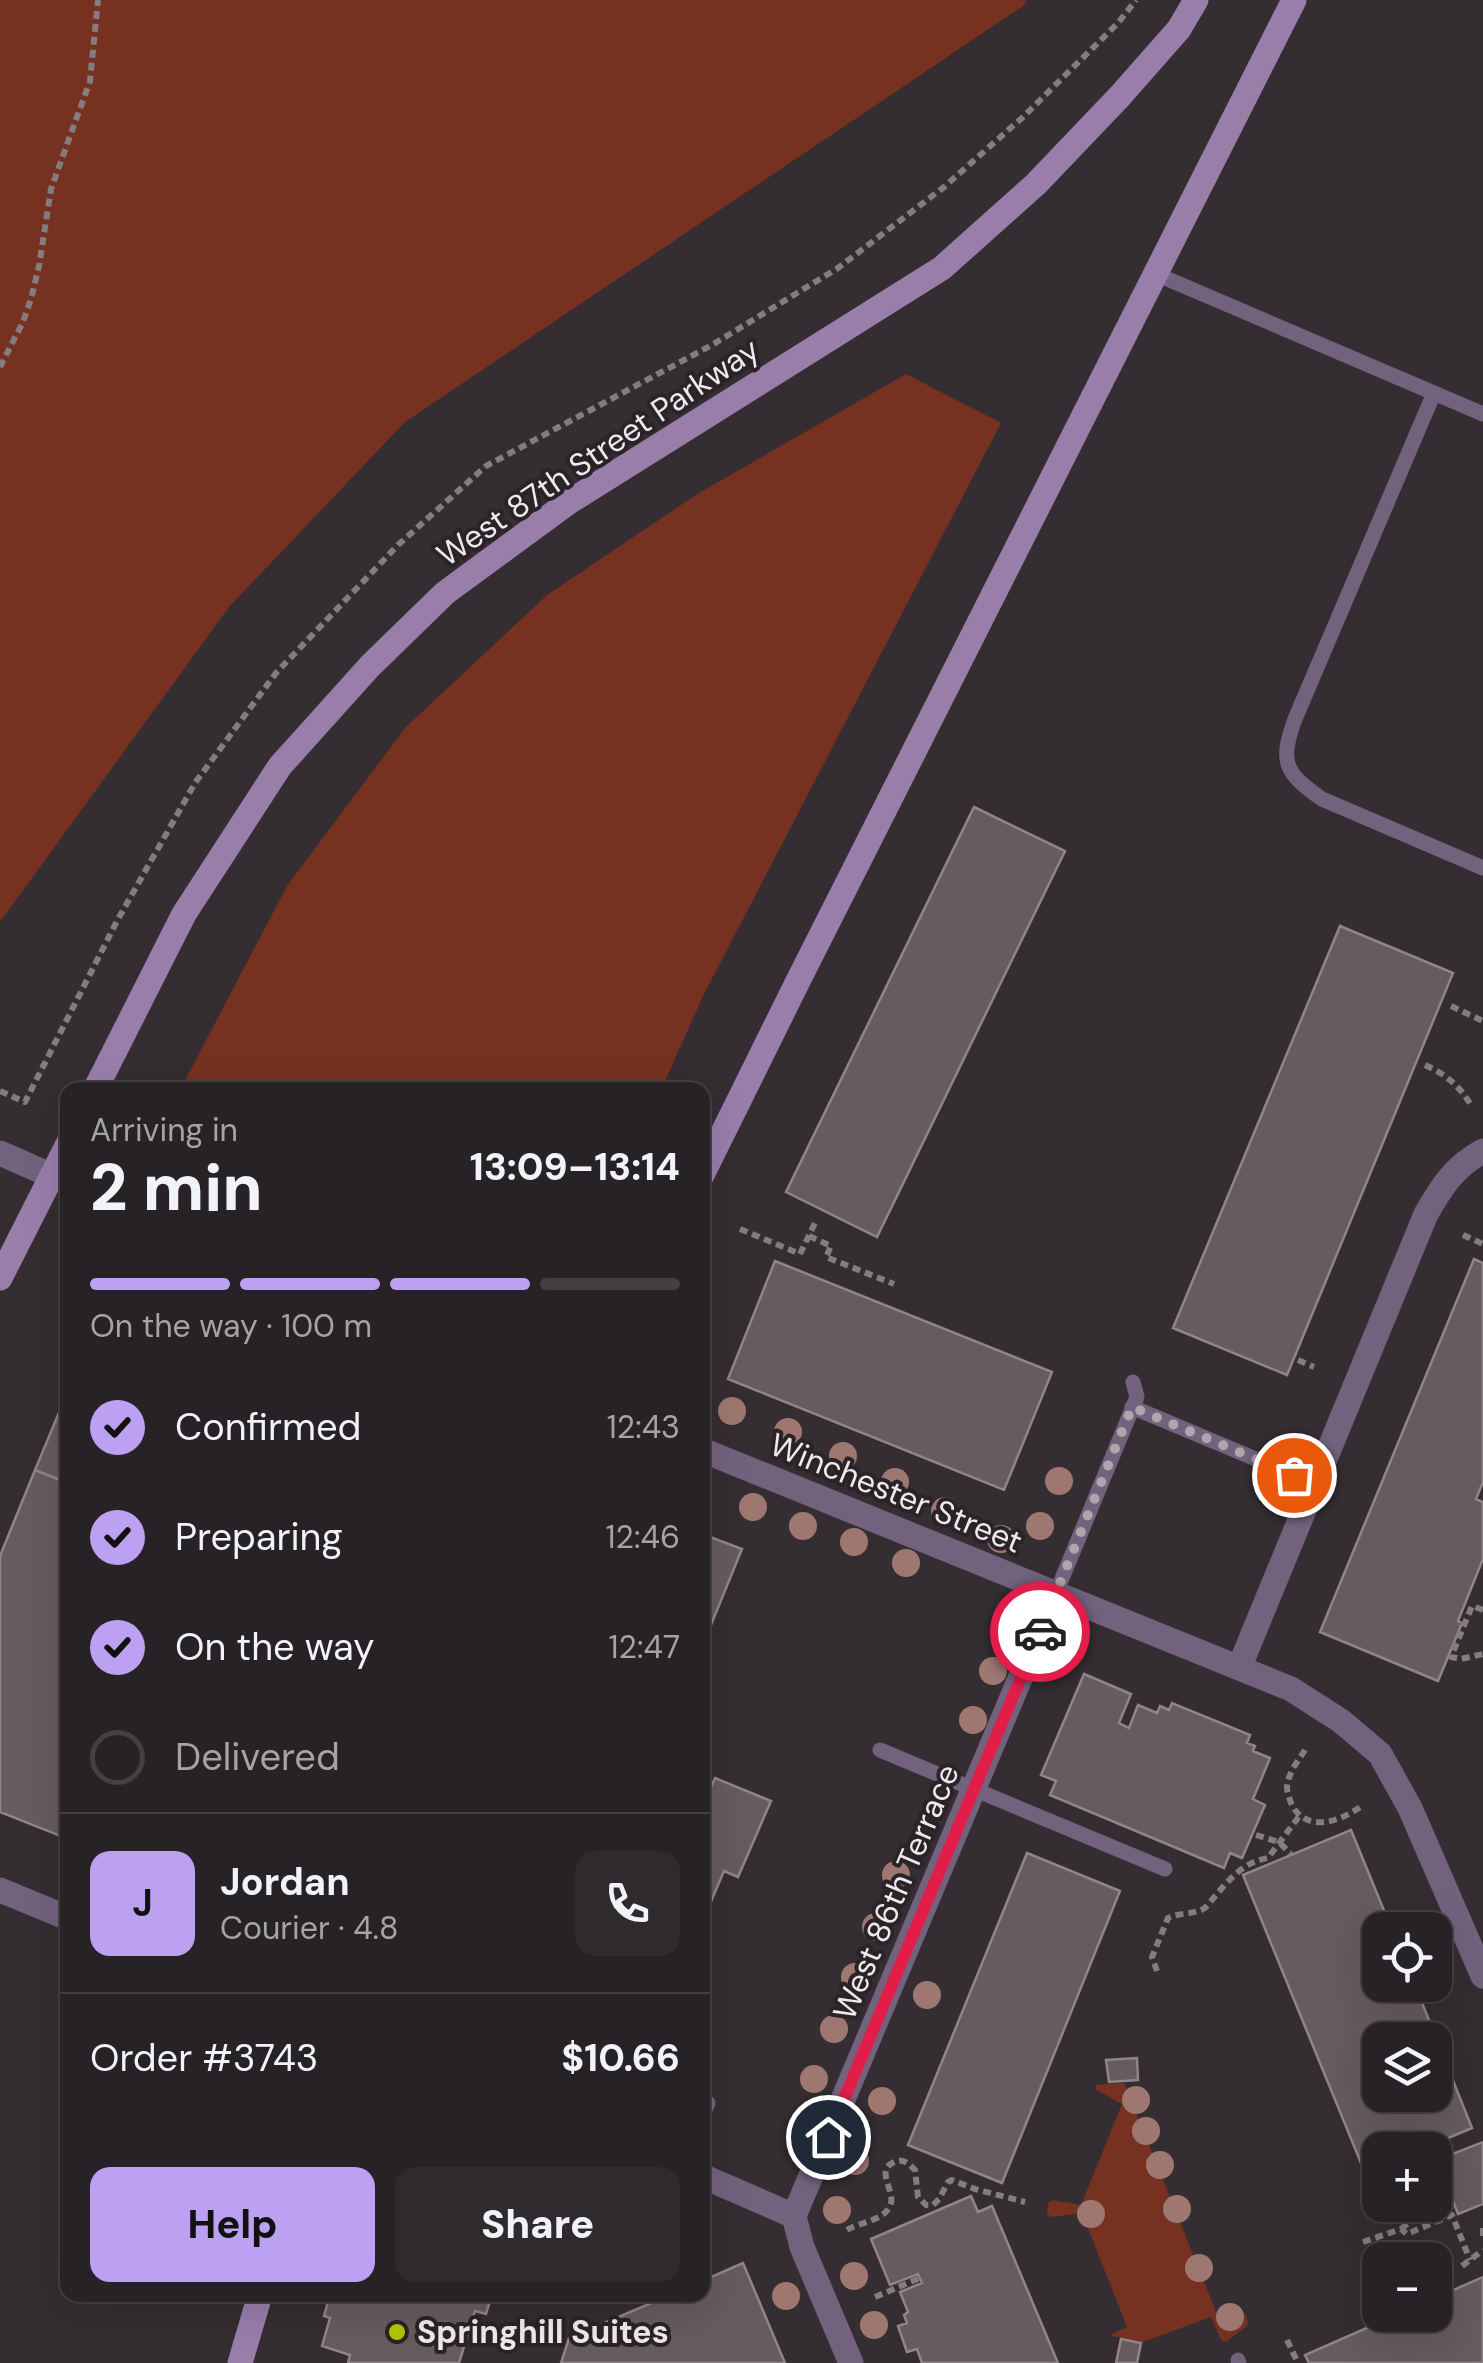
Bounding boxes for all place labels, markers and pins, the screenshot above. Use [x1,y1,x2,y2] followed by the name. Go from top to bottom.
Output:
[1252,1433,1337,1518] pin
[786,2095,871,2180] pin
[417,2311,669,2353] place label: Springhill Suites
[386,2321,408,2343] marker: Springhill Suites

